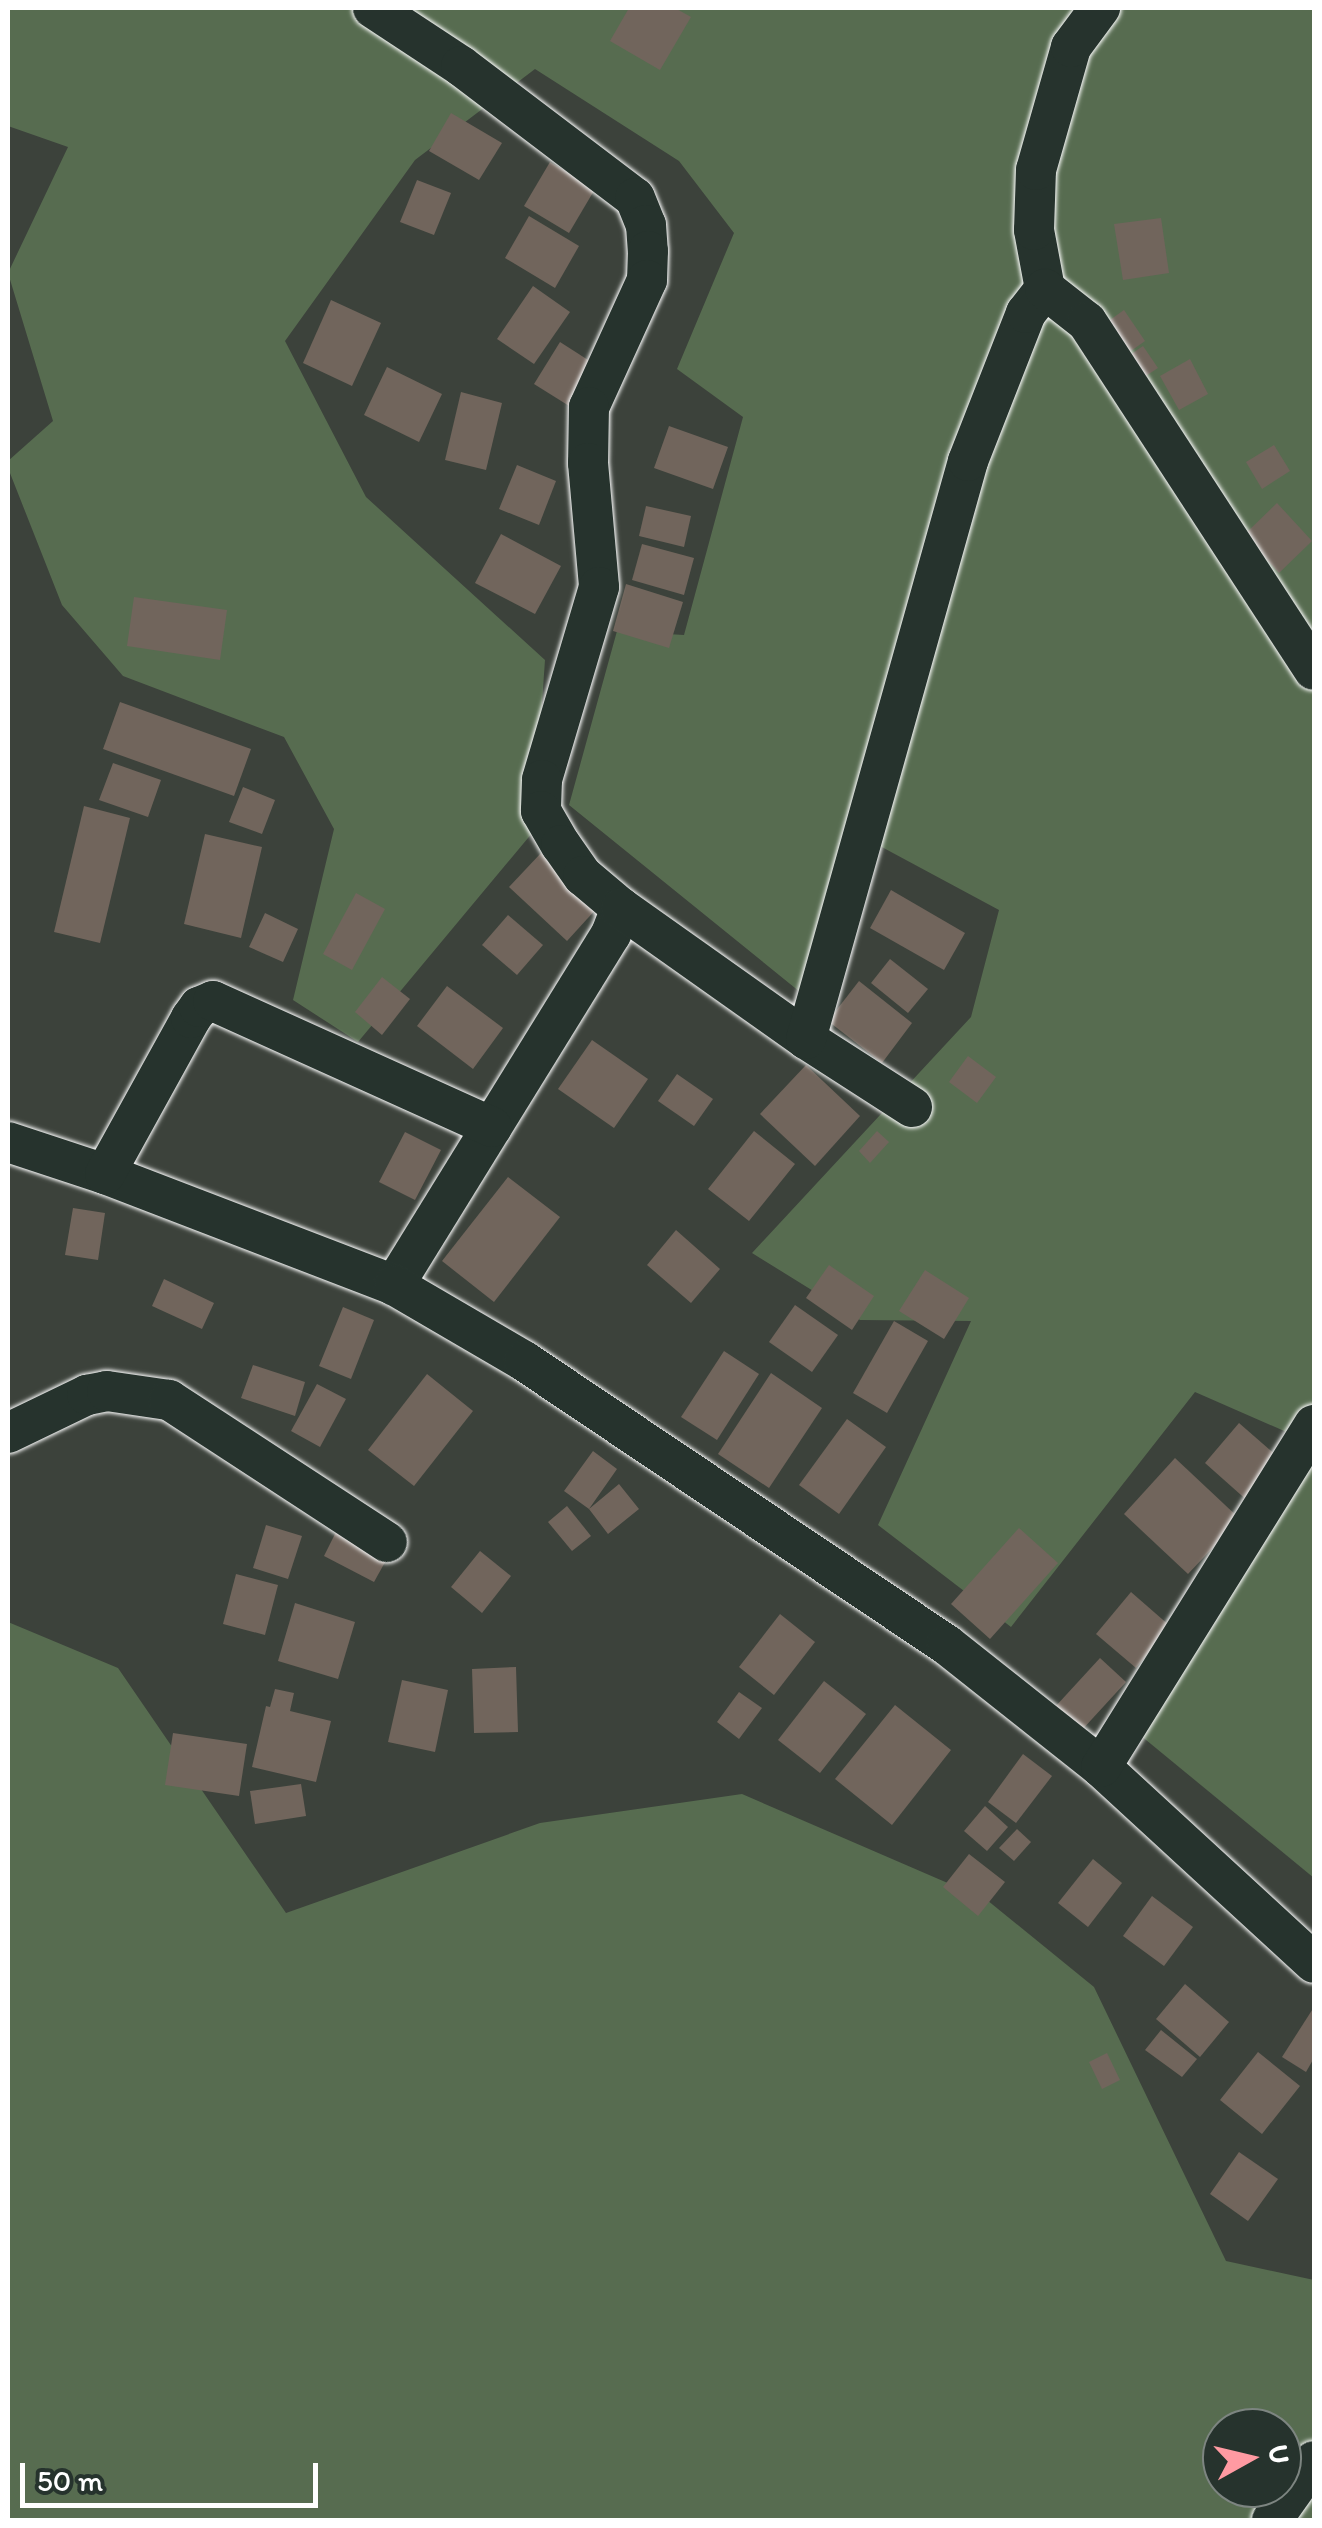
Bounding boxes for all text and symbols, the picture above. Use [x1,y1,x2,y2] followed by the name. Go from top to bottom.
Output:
[1202,2408,1302,2508] north arrow
[25,2443,322,2505] scale bar
[1262,2443,1298,2466] text: U
[37,2462,103,2499] text: 50 m

